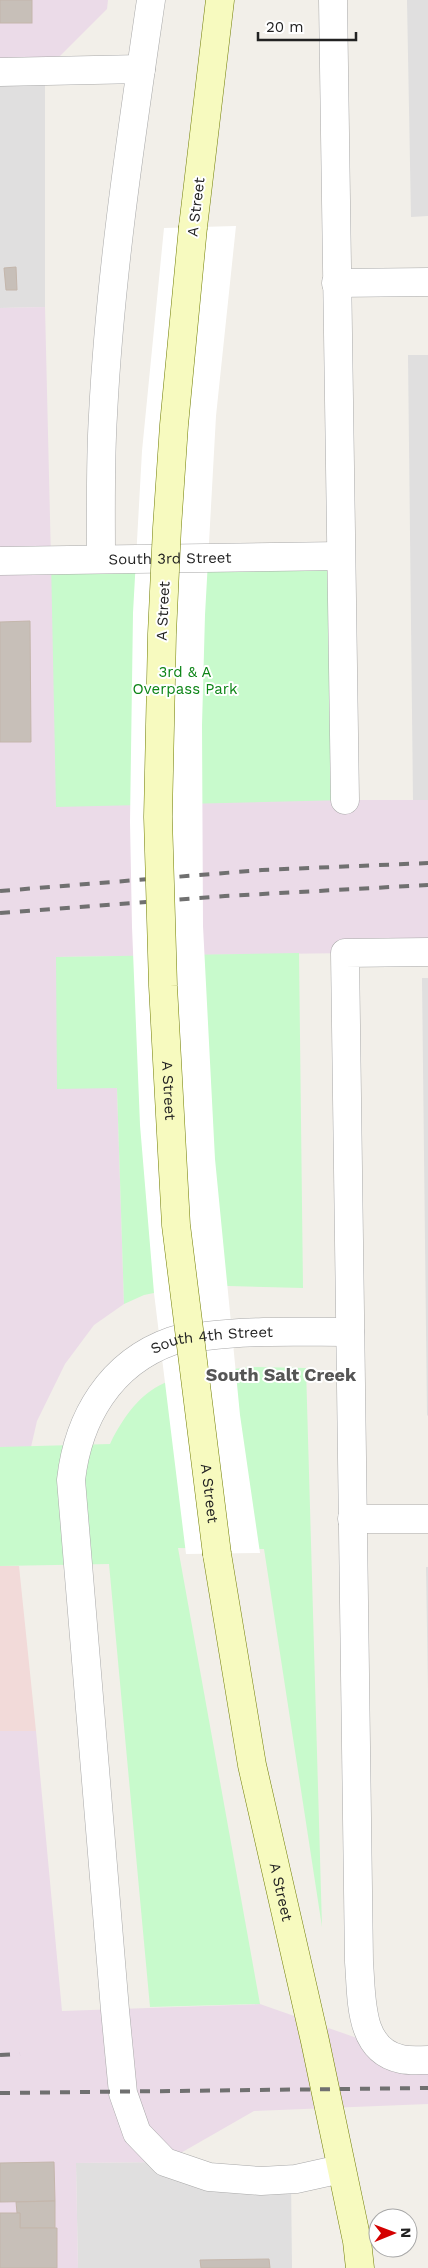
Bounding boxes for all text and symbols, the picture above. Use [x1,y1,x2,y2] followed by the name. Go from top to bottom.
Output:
[258,10,356,42] scale bar
[266,18,304,36] text: 20 m
[183,176,209,238] street label: A Street
[108,549,232,568] street label: South 3rd Street
[152,580,174,641] street label: A Street
[133,663,238,698] park label: 3rd & A Overpass Park
[158,1060,179,1121] street label: A Street
[148,1323,274,1358] street label: South 4th Street
[206,1364,357,1385] district label: South Salt Creek
[197,1462,222,1525] street label: A Street
[266,1861,297,1924] street label: A Street
[368,2208,418,2258] north arrow
[398,2227,414,2238] text: N

